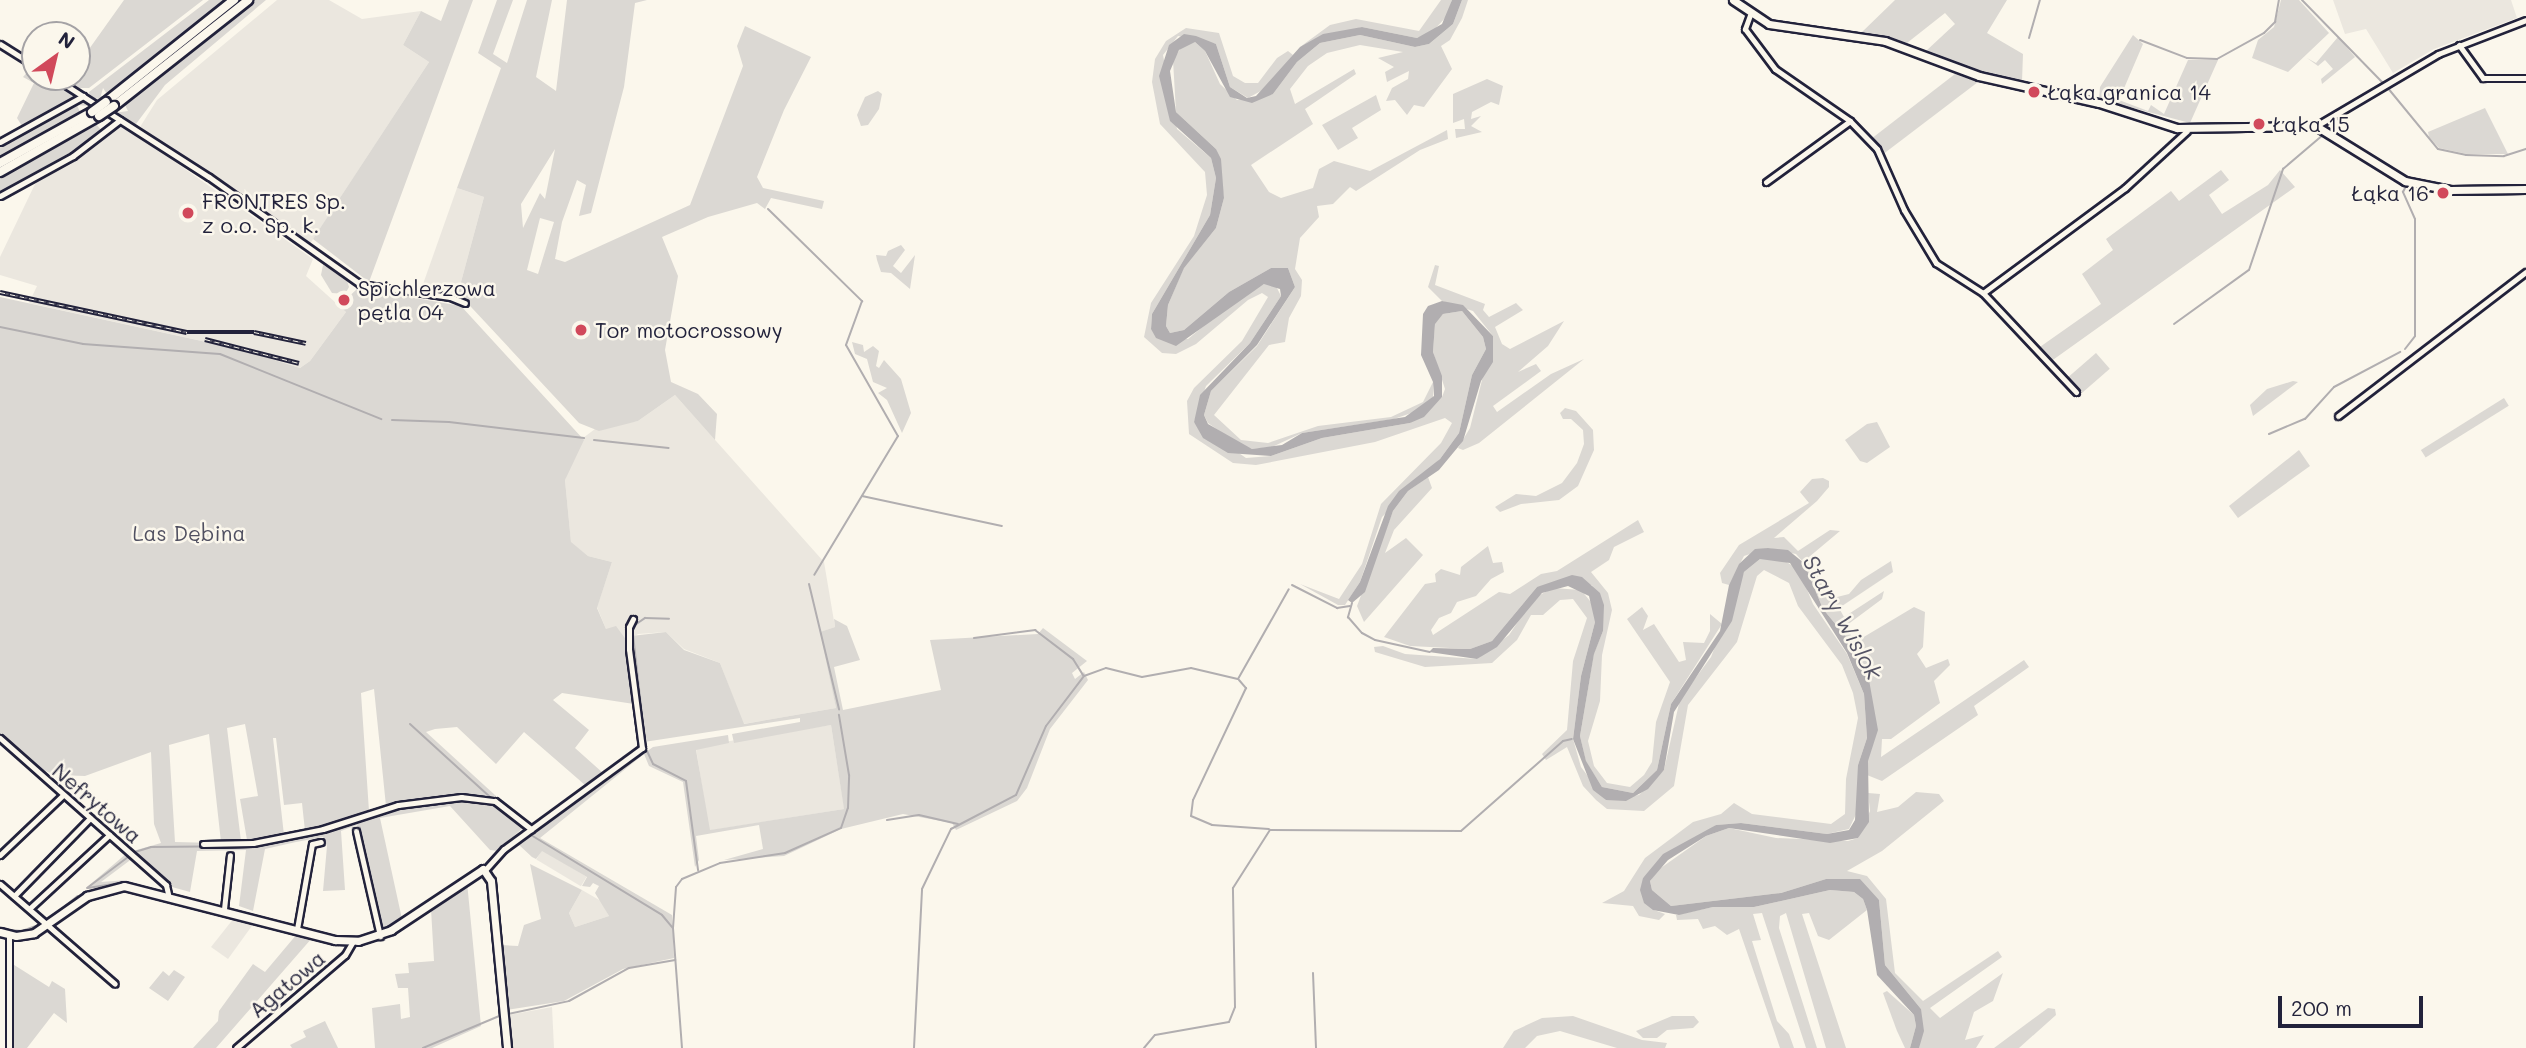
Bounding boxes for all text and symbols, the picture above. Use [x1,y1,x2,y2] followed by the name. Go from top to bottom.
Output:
[21,21,91,91] north arrow
[54,25,80,54] text: N
[2048,79,2211,105] place label: Łąka granica 14
[2026,84,2042,100] marker: Łąka granica 14
[2273,111,2350,137] place label: Łąka 15
[2251,116,2267,132] marker: Łąka 15
[2352,180,2429,206] place label: Łąka 16
[2435,185,2451,201] marker: Łąka 16
[202,188,346,238] place label: FRONTRES Sp. z o.o. Sp. k.
[180,205,196,221] marker: FRONTRES Sp. z o.o. Sp. k.
[358,275,496,325] place label: Spichlerzowa pętla 04
[336,292,352,308] marker: Spichlerzowa pętla 04
[595,317,783,343] place label: Tor motocrossowy
[573,322,589,338] marker: Tor motocrossowy
[132,520,246,546] park label: Las Dębina
[1797,550,1889,684] water label: Stary Wislok
[48,758,146,848] street label: Nefrytowa
[244,945,330,1023] street label: Agatowa
[2281,982,2426,1026] scale bar
[2291,994,2352,1021] text: 200 m

